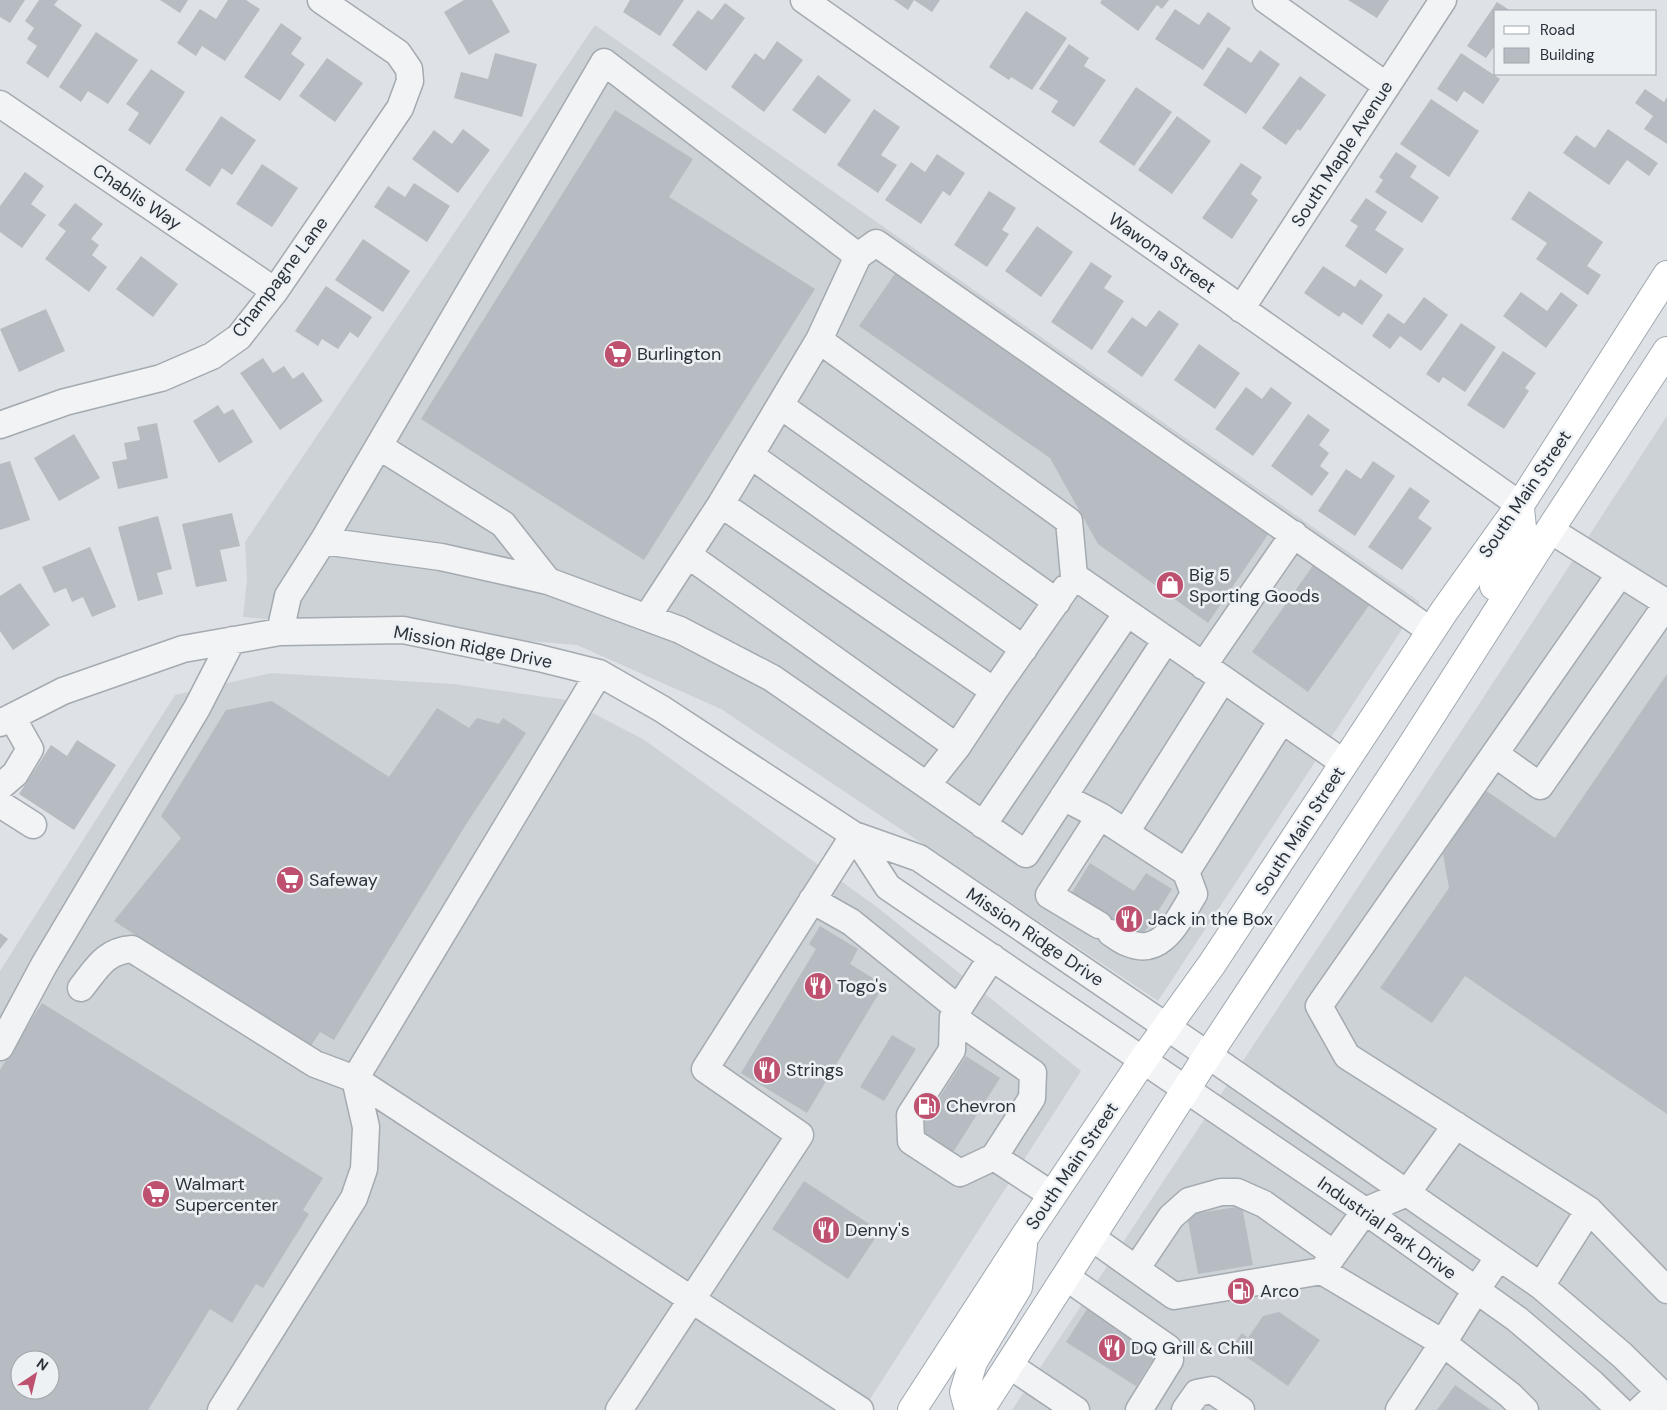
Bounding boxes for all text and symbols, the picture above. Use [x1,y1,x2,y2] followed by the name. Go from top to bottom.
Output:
[1494,10,1657,75] legend
[1540,20,1575,40] text: Road
[1540,45,1595,65] text: Building
[1286,76,1398,232] street label: South Maple Avenue
[88,158,186,236] street label: Chablis Way
[1103,207,1221,299] street label: Wawona Street
[227,212,333,342] street label: Champagne Lane
[603,339,633,369] supermarket icon: Burlington
[637,342,721,366] place label: Burlington
[1473,426,1577,562] street label: South Main Street
[1189,563,1320,608] place label: Big 5 Sporting Goods
[1155,570,1185,600] shop icon: Big 5 Sporting Goods
[392,620,554,674] street label: Mission Ridge Drive
[1249,762,1351,900] street label: South Main Street
[275,865,305,895] supermarket icon: Safeway
[309,868,378,892] place label: Safeway
[961,882,1109,992] street label: Mission Ridge Drive
[1114,904,1144,934] restaurant icon: Jack in the Box
[1148,907,1273,931] place label: Jack in the Box
[803,971,833,1001] restaurant icon: Togo's
[837,974,887,998] place label: Togo's
[752,1055,782,1085] restaurant icon: Strings
[786,1058,844,1082] place label: Strings
[912,1091,942,1121] fuel station icon: Chevron
[946,1094,1016,1118] place label: Chevron
[1020,1098,1124,1234] street label: South Main Street
[1313,1171,1461,1285] street label: Industrial Park Drive
[175,1172,278,1217] place label: Walmart Supercenter
[141,1179,171,1209] supermarket icon: Walmart Supercenter
[811,1215,841,1245] restaurant icon: Denny's
[845,1218,910,1242] place label: Denny's
[1226,1276,1256,1306] fuel station icon: Arco
[1260,1279,1299,1303] place label: Arco
[1097,1333,1127,1363] restaurant icon: DQ Grill & Chill
[1131,1336,1253,1360] place label: DQ Grill & Chill
[10,1350,60,1400] north arrow
[33,1354,52,1375] text: N

